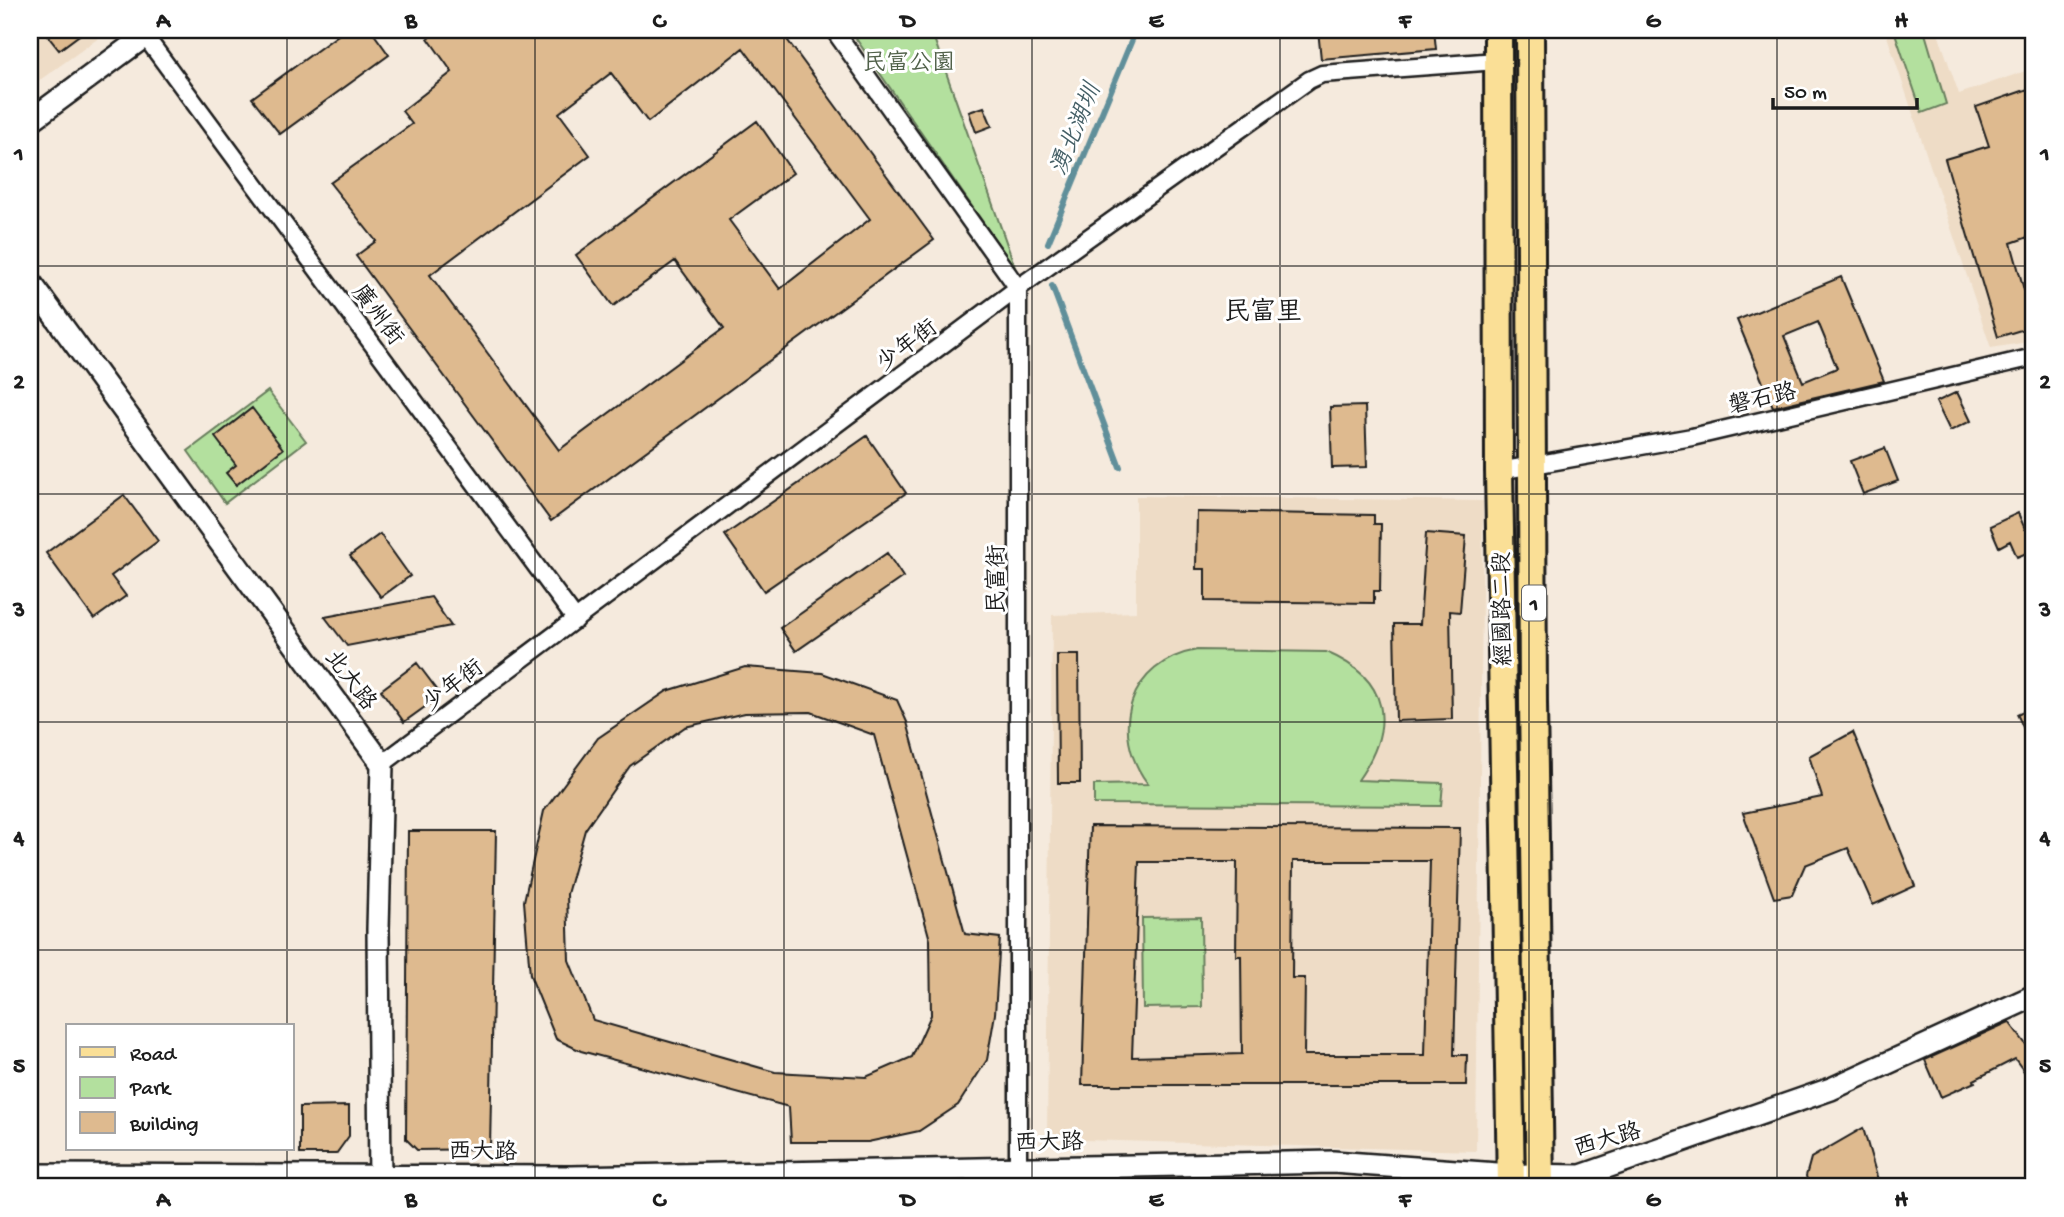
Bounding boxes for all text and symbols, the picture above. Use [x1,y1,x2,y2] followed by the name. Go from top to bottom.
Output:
[155,9,171,36] text: A
[404,9,418,36] text: B
[653,9,668,36] text: C
[899,9,917,36] text: D
[1149,9,1165,36] text: E
[1398,9,1413,36] text: F
[1646,9,1662,36] text: G
[1894,9,1908,36] text: H
[863,50,955,78] park label: 民富公園
[1773,66,1917,110] scale bar
[1046,78,1110,180] water label: 湧北湖圳
[1784,82,1827,107] text: 50 m
[13,142,24,169] text: 1
[2039,142,2050,169] text: 1
[345,280,409,352] street label: 廣州街
[1224,297,1302,330] district label: 民富里
[871,314,944,378] street label: 少年街
[13,370,25,397] text: 2
[2039,370,2051,397] text: 2
[1726,378,1799,421] street label: 磐石路
[984,545,1012,614] street label: 民富街
[1489,551,1519,667] street label: 經國路二段
[1522,586,1546,620] road number: 1
[12,598,25,625] text: 3
[2038,598,2051,625] text: 3
[318,645,382,717] street label: 北大路
[417,654,490,718] street label: 少年街
[13,826,25,853] text: 4
[2039,826,2051,853] text: 4
[66,1024,294,1150] legend
[130,1044,178,1069] text: Road
[13,1054,25,1081] text: 5
[2039,1054,2051,1081] text: 5
[129,1078,173,1103] text: Park
[129,1114,199,1139] text: Building
[1571,1118,1645,1164] street label: 西大路
[1014,1129,1084,1159] street label: 西大路
[448,1138,518,1168] street label: 西大路
[155,1188,171,1215] text: A
[404,1188,418,1215] text: B
[653,1188,668,1215] text: C
[899,1188,917,1215] text: D
[1149,1188,1165,1215] text: E
[1398,1188,1413,1215] text: F
[1646,1188,1662,1215] text: G
[1894,1188,1908,1215] text: H

